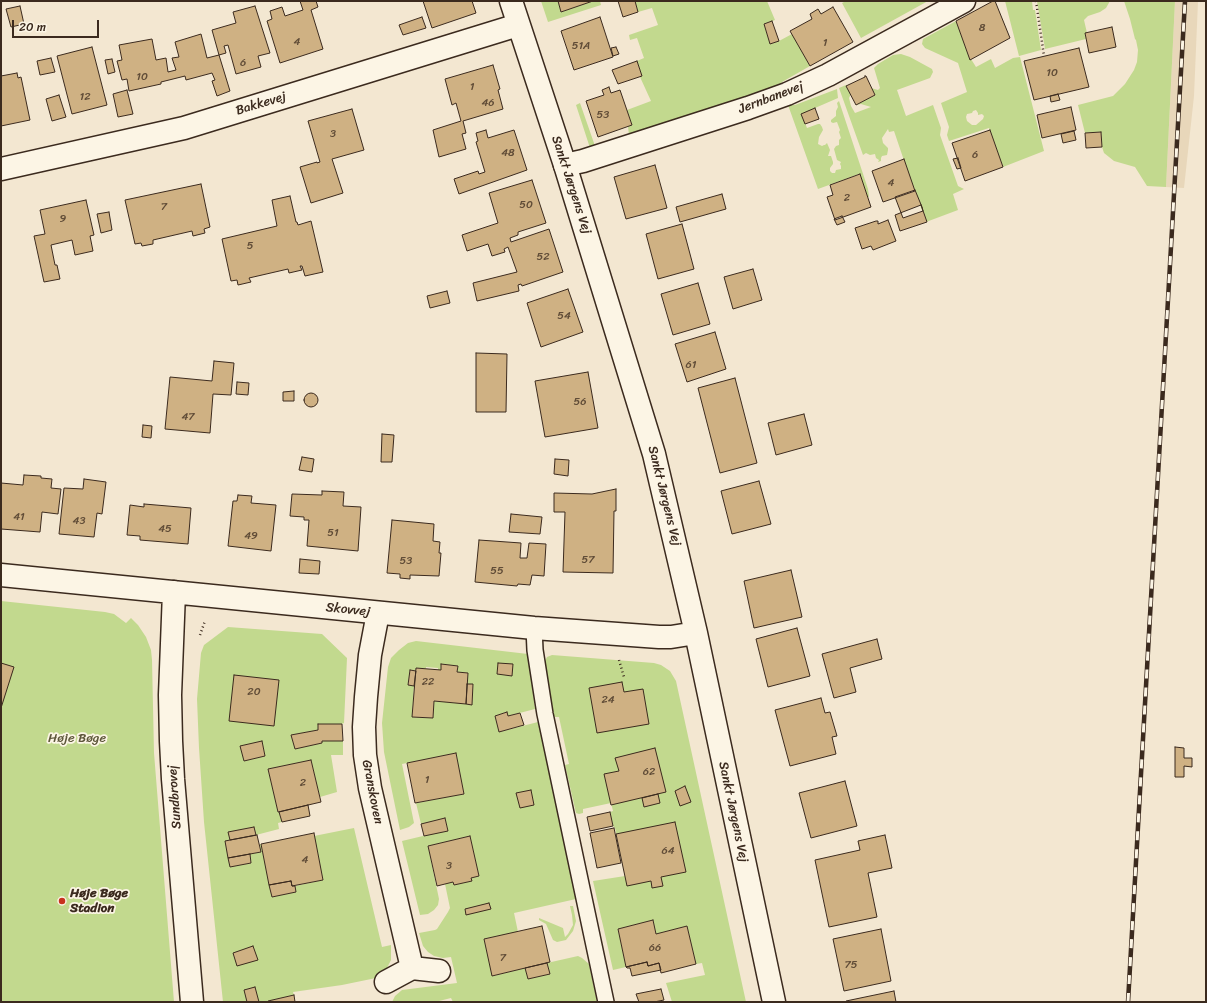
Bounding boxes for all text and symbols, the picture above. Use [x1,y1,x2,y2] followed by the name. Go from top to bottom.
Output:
[14,12,101,38] scale bar
[19,16,46,38] text: 20 m
[979,21,985,35] house number: 8
[294,35,300,49] house number: 4
[823,36,827,50] house number: 1
[572,39,590,53] house number: 51A
[240,56,246,70] house number: 6
[1046,66,1058,80] house number: 10
[136,70,148,84] house number: 10
[736,78,806,118] street label: Jernbanevej
[470,80,474,94] house number: 1
[234,89,288,119] street label: Bakkevej
[79,90,91,104] house number: 12
[481,96,495,110] house number: 46
[597,108,609,122] house number: 53
[330,127,336,141] house number: 3
[548,134,594,236] street label: Sankt Jørgens Vej
[501,146,515,160] house number: 48
[972,148,978,162] house number: 6
[888,176,894,190] house number: 4
[844,191,850,205] house number: 2
[519,198,533,212] house number: 50
[161,200,167,214] house number: 7
[60,212,66,226] house number: 9
[247,239,253,253] house number: 5
[536,250,550,264] house number: 52
[557,309,571,323] house number: 54
[686,358,696,372] house number: 61
[574,395,586,409] house number: 56
[181,410,195,424] house number: 47
[644,444,684,548] street label: Sankt Jørgens Vej
[13,510,25,524] house number: 41
[73,514,85,528] house number: 43
[158,522,172,536] house number: 45
[327,526,339,540] house number: 51
[244,529,258,543] house number: 49
[581,553,595,567] house number: 57
[400,554,412,568] house number: 53
[490,564,504,578] house number: 55
[325,600,371,620] street label: Skovvej
[422,675,434,689] house number: 22
[247,685,261,699] house number: 20
[601,693,615,707] house number: 24
[48,731,106,747] park label: Høje Bøge
[358,759,386,825] street label: Granskoven
[715,760,751,864] street label: Sankt Jørgens Vej
[165,765,185,829] street label: Sundbrovej
[643,765,655,779] house number: 62
[425,773,429,787] house number: 1
[300,776,306,790] house number: 2
[661,844,675,858] house number: 64
[302,853,308,867] house number: 4
[446,859,452,873] house number: 3
[70,886,128,917] place label: Høje Bøge Stadion
[57,896,67,906] marker: Høje Bøge Stadion
[649,941,661,955] house number: 66
[500,951,506,965] house number: 7
[844,958,858,972] house number: 75

